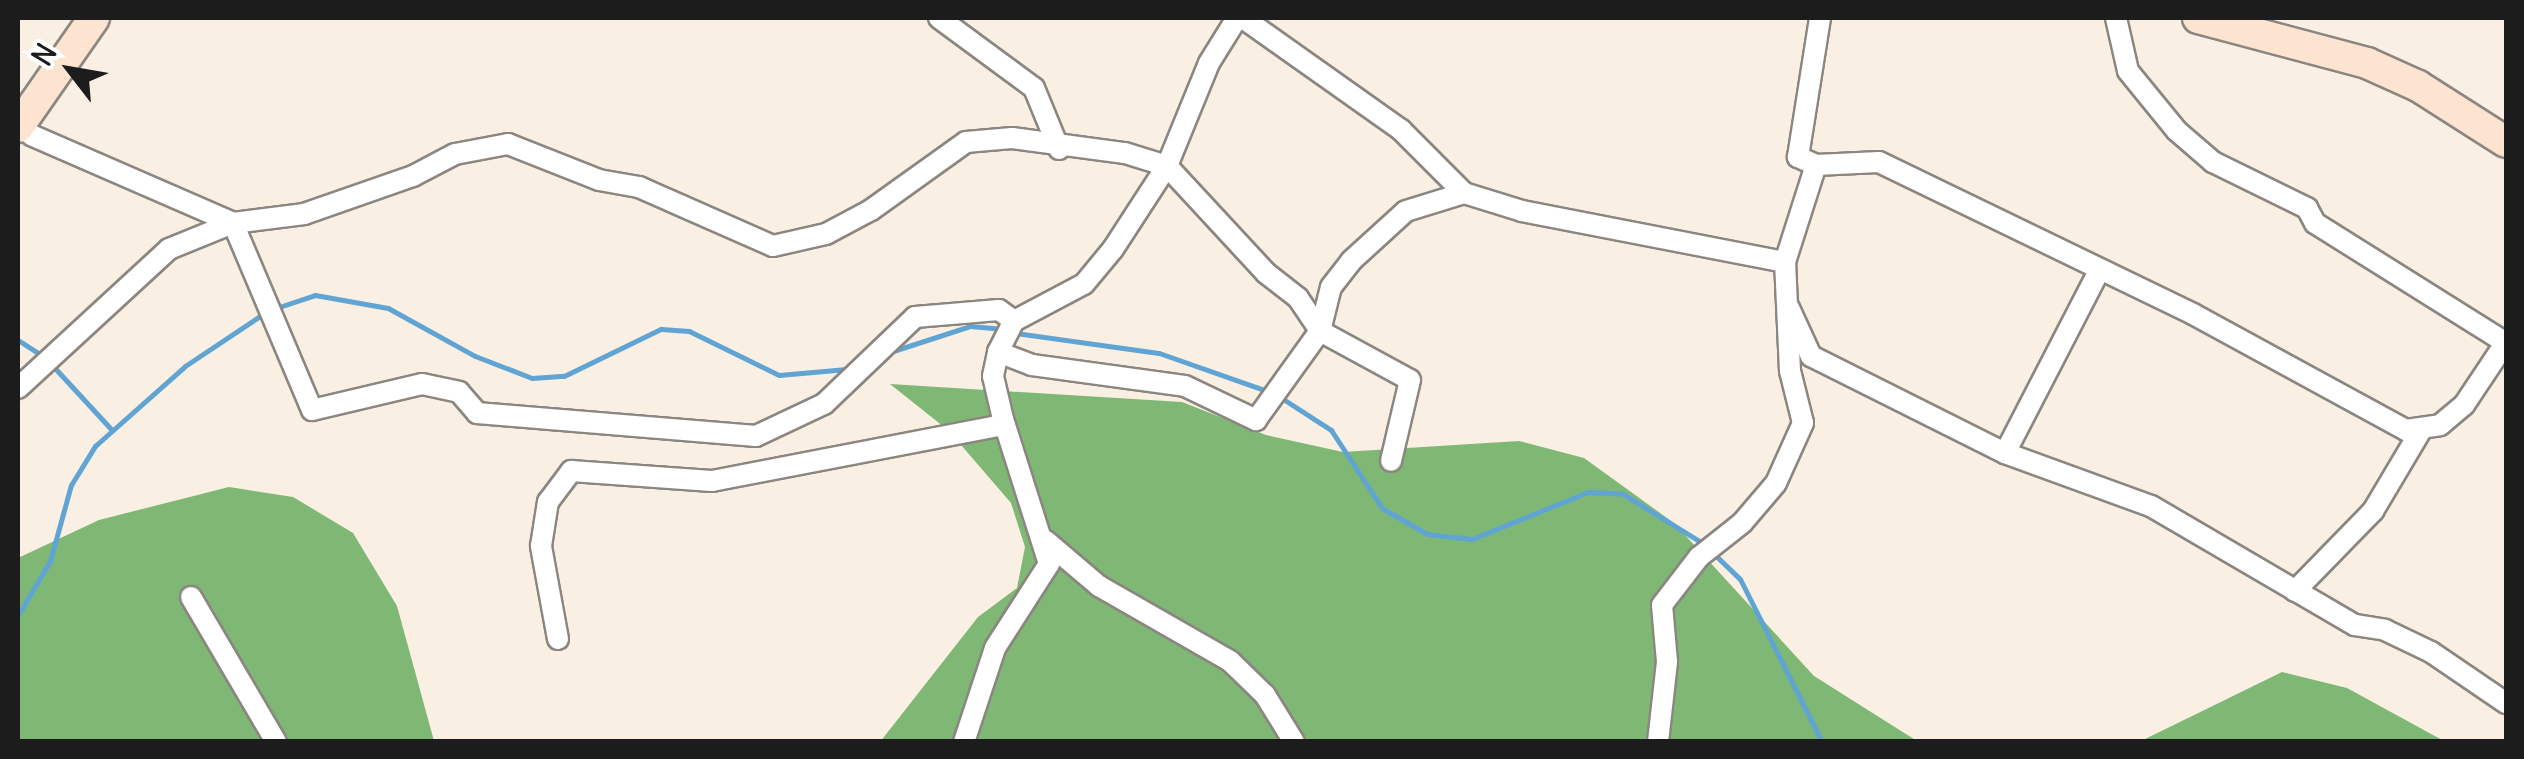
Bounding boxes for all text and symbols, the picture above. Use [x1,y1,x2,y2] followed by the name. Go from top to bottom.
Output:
[20,20,120,120] north arrow
[24,37,65,72] text: N

